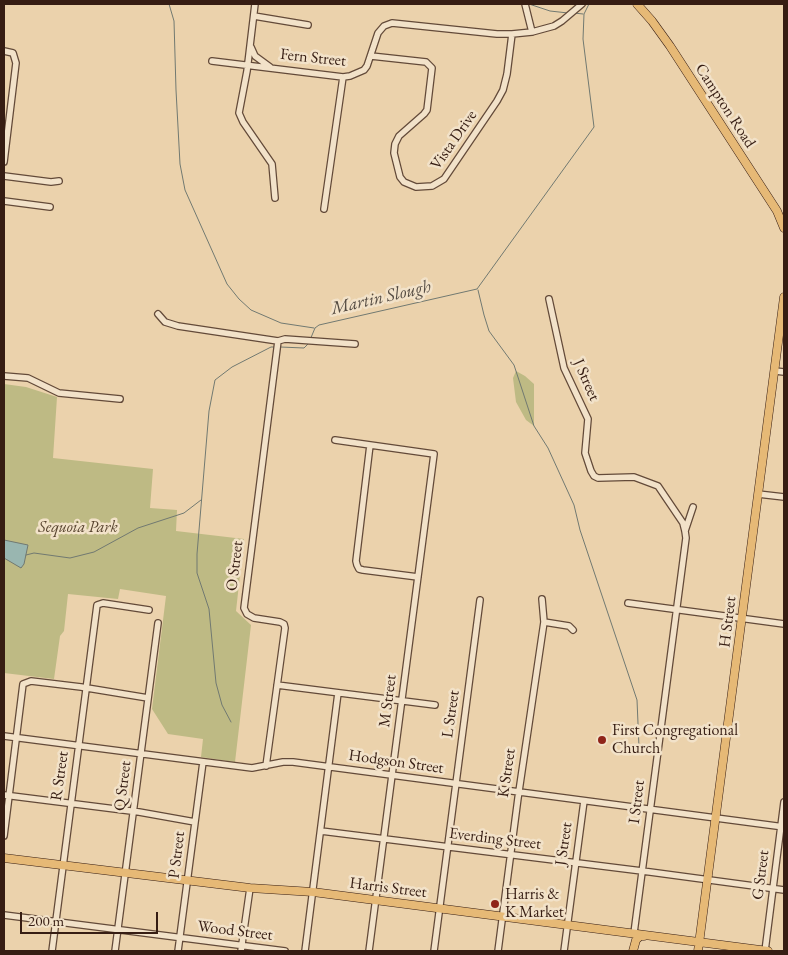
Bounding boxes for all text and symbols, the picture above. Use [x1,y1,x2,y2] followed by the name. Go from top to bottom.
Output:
[279,45,347,71] street label: Fern Street
[691,60,759,152] street label: Campton Road
[427,107,481,173] street label: Vista Drive
[329,276,433,320] water label: Martin Slough
[568,356,604,404] street label: J Street
[38,518,118,538] park label: Sequoia Park
[222,540,248,592] street label: O Street
[715,595,741,649] street label: H Street
[375,674,401,728] street label: M Street
[438,689,464,739] street label: L Street
[612,721,738,759] place label: First Congregational Church
[596,734,608,746] marker: First Congregational Church
[347,746,445,778] street label: Hodgson Street
[494,747,520,799] street label: K Street
[47,750,73,802] street label: R Street
[110,760,136,812] street label: Q Street
[625,779,649,825] street label: I Street
[551,821,577,867] street label: J Street
[448,824,542,854] street label: Everding Street
[165,830,189,880] street label: P Street
[748,849,774,901] street label: G Street
[348,874,428,902] street label: Harris Street
[505,885,564,923] place label: Harris & K Market
[489,898,501,910] marker: Harris & K Market
[22,902,160,934] scale bar
[28,911,64,930] text: 200 m
[196,917,274,945] street label: Wood Street

